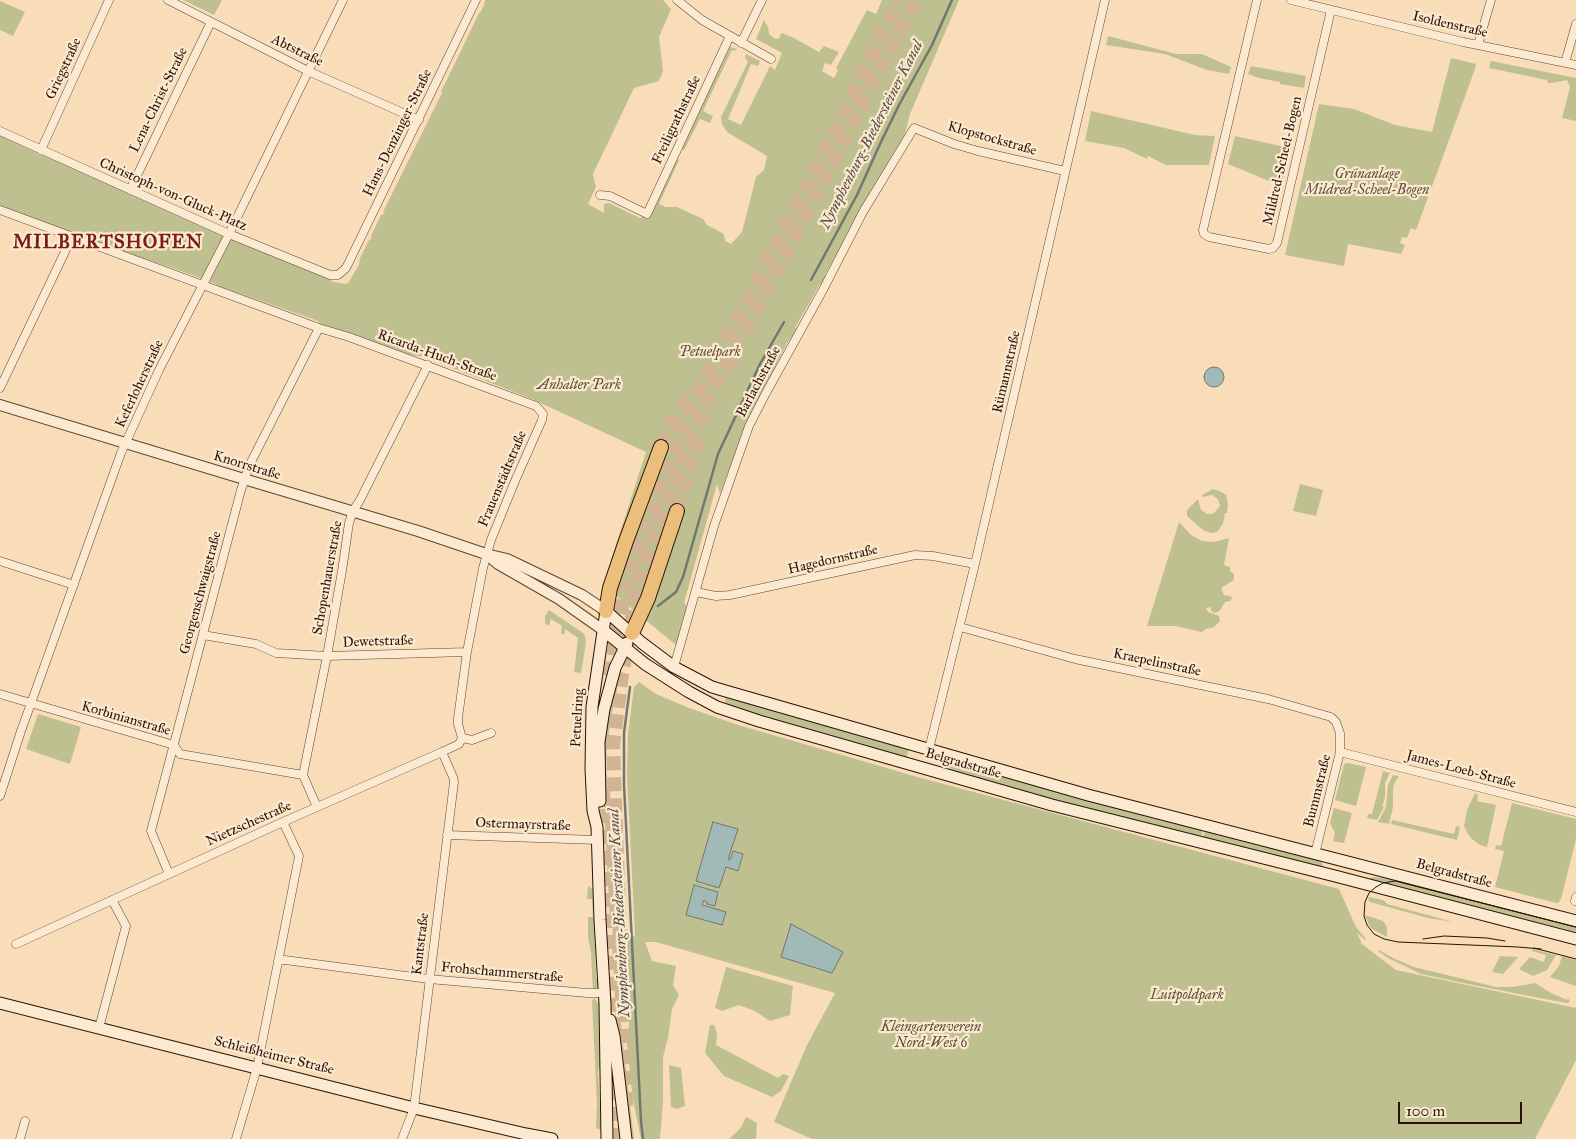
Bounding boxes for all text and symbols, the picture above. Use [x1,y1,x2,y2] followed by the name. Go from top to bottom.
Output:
[1411,8,1489,42] street label: Isoldenstraße
[268,31,326,71] street label: Abtstraße
[42,36,86,102] street label: Griegstraße
[817,38,927,232] water label: Nymphenburg-Biedersteiner Kanal
[126,45,192,155] street label: Lena-Christ-Straße
[360,67,436,199] street label: Hans-Denzinger-Straße
[649,73,705,167] street label: Freiligrathstraße
[1260,95,1306,227] street label: Mildred-Scheel-Bogen
[946,118,1038,160] street label: Klopstockstraße
[97,155,249,235] street label: Christoph-von-Gluck-Platz
[1305,167,1429,200] park label: Grünanlage Mildred-Scheel-Bogen
[11,232,205,254] district label: MILBERTSHOFEN
[375,327,499,385] street label: Ricarda-Huch-Straße
[989,329,1025,415] street label: Rümannstraße
[112,337,168,431] street label: Keferloherstraße
[733,344,785,420] street label: Barlachstraße
[679,345,741,361] park label: Petuelpark
[537,378,621,394] park label: Anhalter Park
[475,428,531,530] street label: Frauenstädtstraße
[211,448,283,484] street label: Knorrstraße
[310,520,346,636] street label: Schopenhauerstraße
[176,530,226,656] street label: Georgenschwaigstraße
[786,542,880,578] street label: Hagedornstraße
[342,632,414,652] street label: Dewetstraße
[1112,646,1202,680] street label: Kraepelinstraße
[568,688,588,748] street label: Petuelring
[80,698,172,740] street label: Korbinianstraße
[923,745,1003,783] street label: Belgradstraße
[1404,747,1518,793] street label: James-Loeb-Straße
[1301,753,1335,829] street label: Bummstraße
[204,798,294,850] street label: Nietzschestraße
[606,808,634,1018] water label: Nymphenburg-Biedersteiner Kanal
[475,815,571,835] street label: Ostermayrstraße
[1414,856,1494,892] street label: Belgradstraße
[409,912,433,976] street label: Kantstraße
[440,959,564,987] street label: Frohschammerstraße
[1150,988,1224,1004] park label: Luitpoldpark
[881,1020,981,1052] park label: Kleingartenverein Nord-West 6
[212,1033,336,1079] street label: Schleißheimer Straße
[1401,1092,1525,1124] scale bar
[1406,1102,1445,1120] text: 100 m

